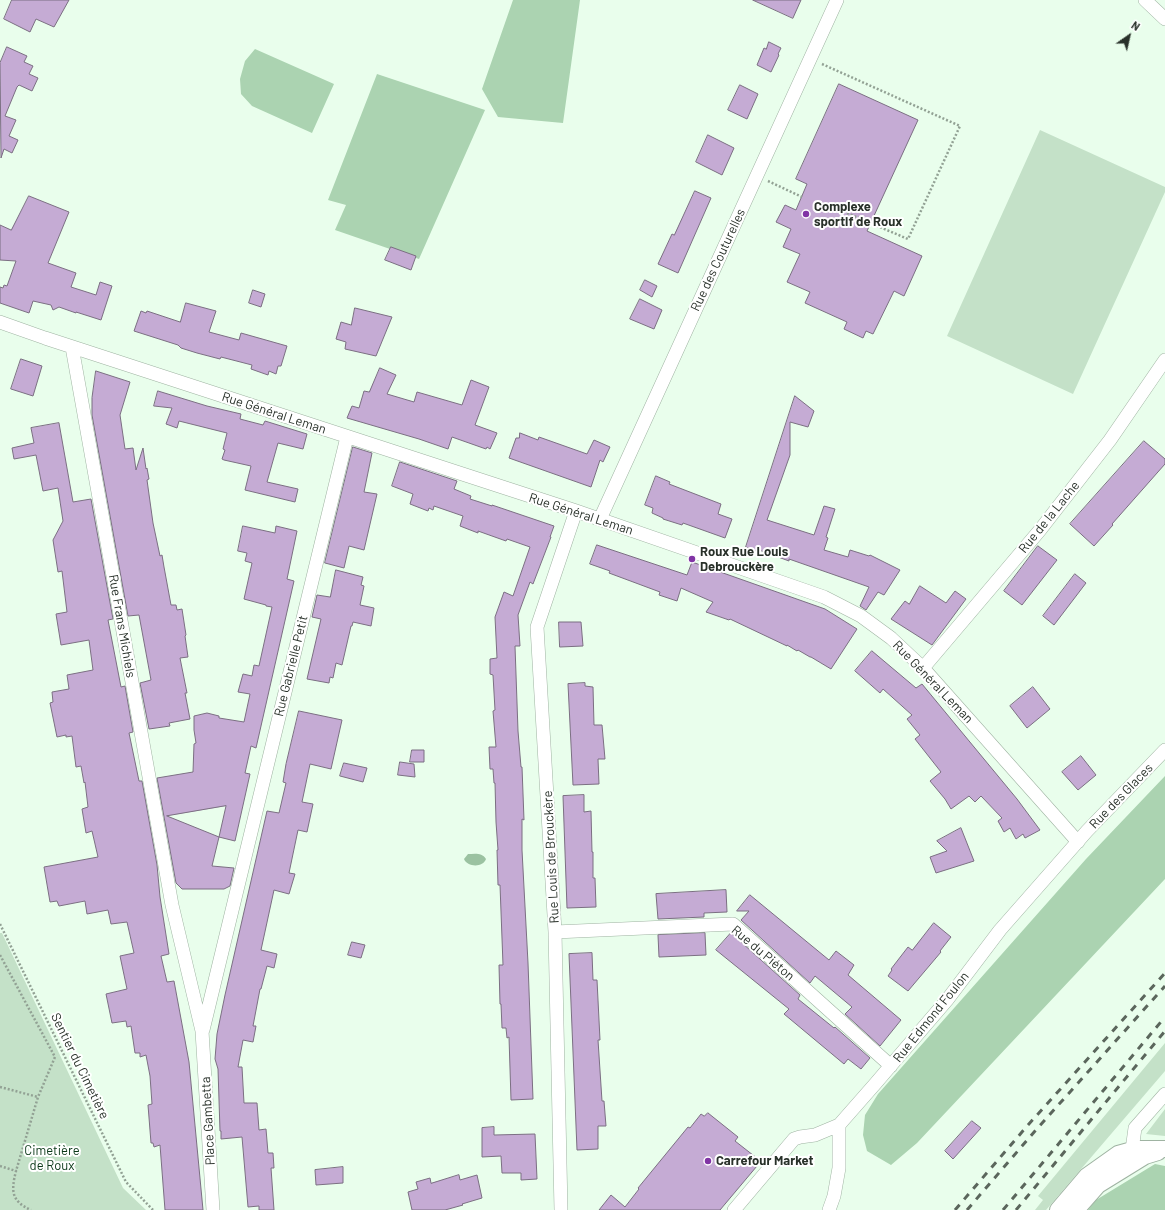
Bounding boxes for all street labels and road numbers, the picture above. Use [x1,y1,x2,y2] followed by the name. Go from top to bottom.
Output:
[687,206,749,314] street label: Rue des Couturelles
[220,389,328,437] street label: Rue Général Leman
[1015,478,1083,556] street label: Rue de la Lache
[527,490,635,538] street label: Rue Général Leman
[105,573,139,679] street label: Rue Frans Michiels
[271,614,311,718] street label: Rue Gabrielle Petit
[890,637,976,727] street label: Rue Général Leman
[1086,760,1156,832] street label: Rue des Glaces
[540,790,562,924] street label: Rue Louis de Brouckère
[728,922,798,984] street label: Rue du Piéton
[890,969,972,1065] street label: Rue Edmond Foulon
[48,1011,112,1121] street label: Sentier du Cimetière
[198,1076,218,1166] street label: Place Gambetta

